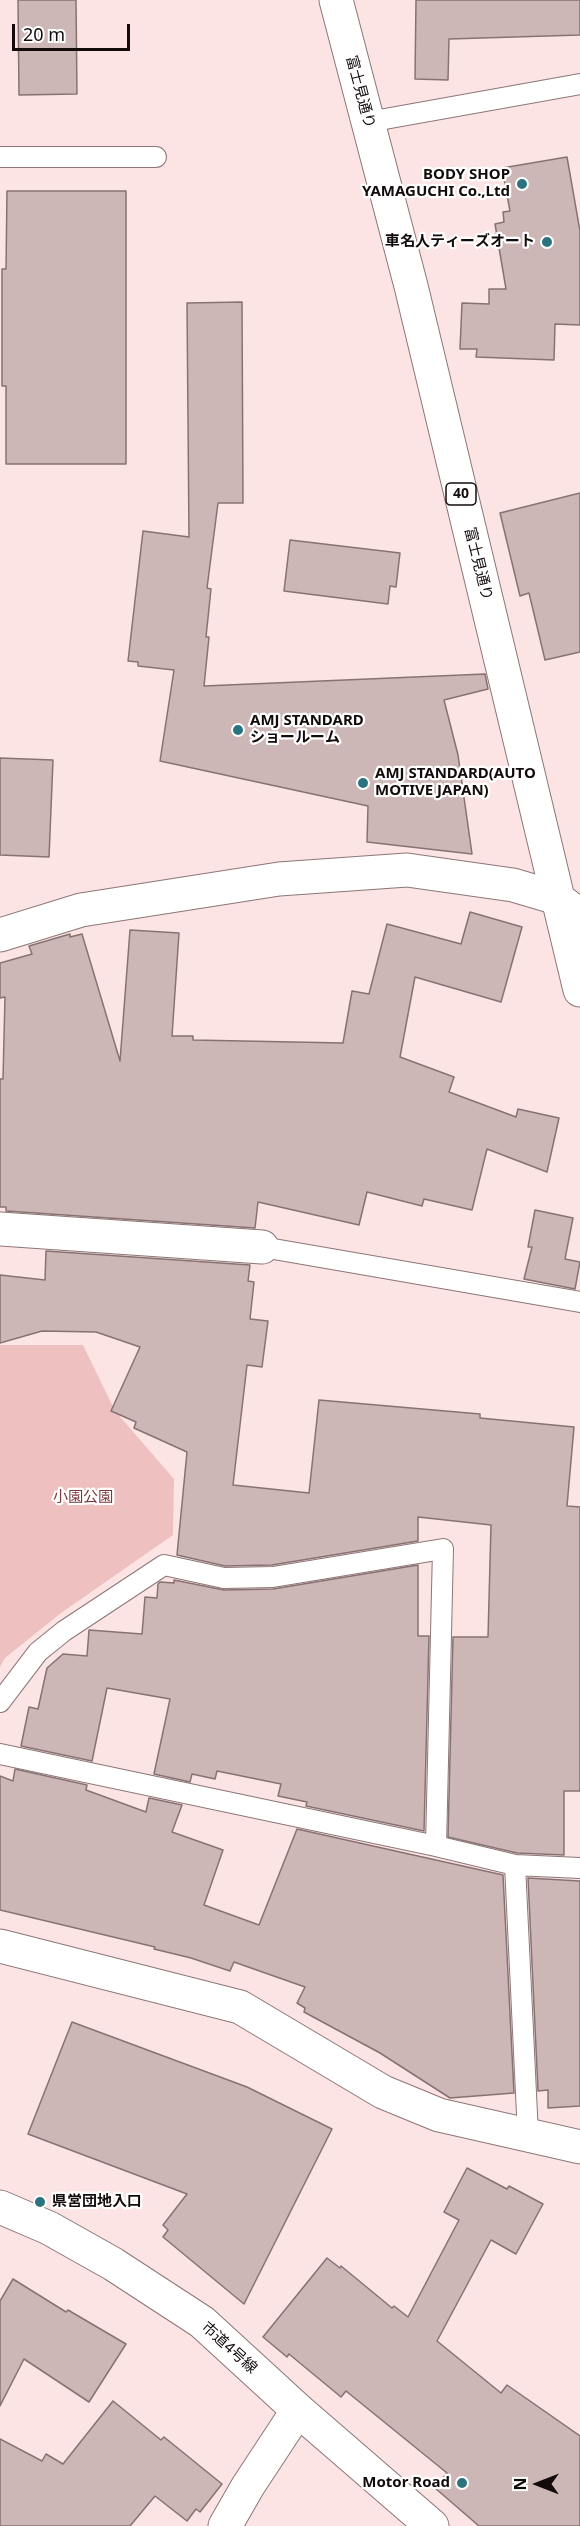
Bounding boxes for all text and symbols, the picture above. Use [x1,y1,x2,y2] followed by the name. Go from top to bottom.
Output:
[15,12,134,50] scale bar
[23,22,65,46] text: 20 m
[342,53,378,131] street label: 富士見通り
[362,166,510,201] place label: BODY SHOP YAMAGUCHI Co.,Ltd
[515,177,529,191] marker: BODY SHOP YAMAGUCHI Co.,Ltd
[385,233,535,251] place label: 車名人ティーズオート
[540,235,554,249] marker: 車名人ティーズオート
[446,483,476,505] road number: 40
[460,525,496,603] street label: 富士見通り
[250,712,364,747] place label: AMJ STANDARD ショールーム
[231,723,245,737] marker: AMJ STANDARD ショールーム
[375,765,536,800] place label: AMJ STANDARD(AUTO MOTIVE JAPAN)
[356,776,370,790] marker: AMJ STANDARD(AUTO MOTIVE JAPAN)
[53,1489,113,1507] park label: 小園公園
[52,2193,142,2211] place label: 県営団地入口
[33,2195,47,2209] marker: 県営団地入口
[197,2318,261,2378] street label: 市道4号線
[508,2454,568,2514] north arrow
[362,2474,450,2492] place label: Motor Road
[455,2476,469,2490] marker: Motor Road
[509,2478,531,2491] text: N

